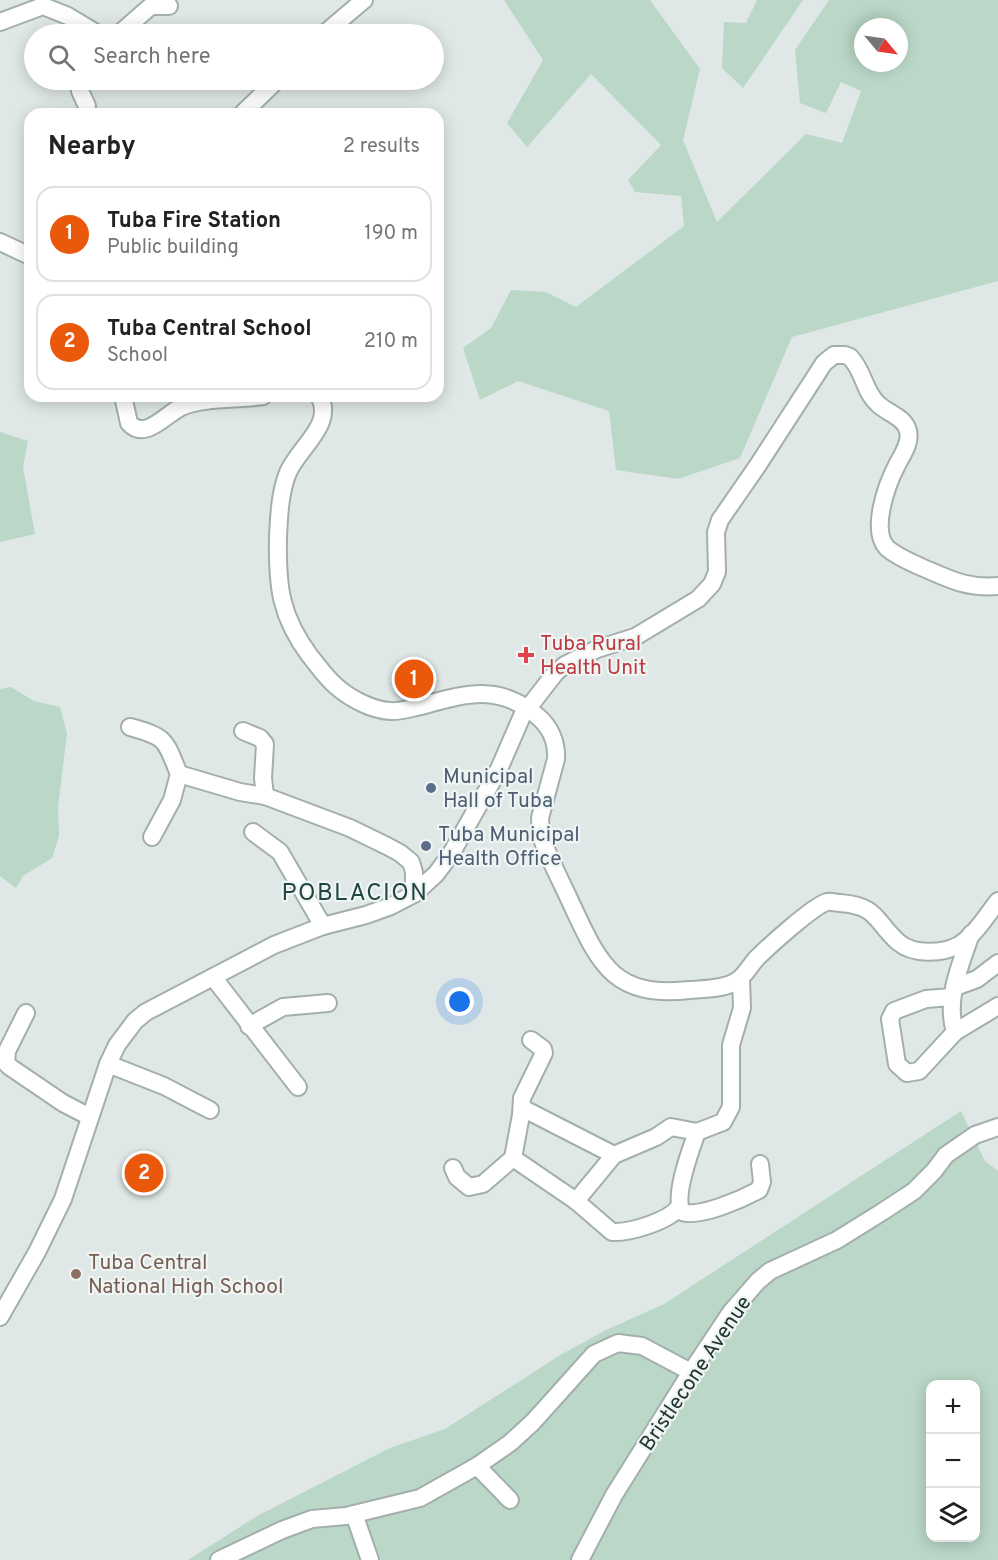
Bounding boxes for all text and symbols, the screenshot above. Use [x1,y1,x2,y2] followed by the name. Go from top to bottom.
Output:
[854,18,908,72] north arrow
[24,24,444,90] search box
[45,41,78,74] icon: search
[93,44,211,71] text: Search here
[48,131,136,164] text: Nearby
[343,134,420,160] text: 2 results
[107,208,281,235] text: Tuba Fire Station
[66,221,74,247] text: 1
[364,221,418,247] text: 190 m
[107,235,239,261] text: Public building
[107,316,312,343] text: Tuba Central School
[63,329,76,355] text: 2
[364,329,418,355] text: 210 m
[107,343,168,369] text: School
[540,631,646,682] place label: Tuba Rural Health Unit
[517,646,535,664] marker: Tuba Rural Health Unit
[394,656,434,702] pin: 1
[443,764,553,815] place label: Municipal Hall of Tuba
[424,781,438,795] marker: Municipal Hall of Tuba
[438,822,580,873] place label: Tuba Municipal Health Office
[419,839,433,853] marker: Tuba Municipal Health Office
[281,879,429,909] district label: POBLACION
[445,987,474,1016] your location
[124,1150,164,1196] pin: 2
[88,1250,284,1301] place label: Tuba Central National High School
[69,1267,83,1281] marker: Tuba Central National High School
[634,1291,758,1457] street label: Bristlecone Avenue
[926,1380,980,1542] map controls
[926,1380,980,1434] button: +
[926,1434,980,1488] button: −
[926,1488,980,1542] button: layers

